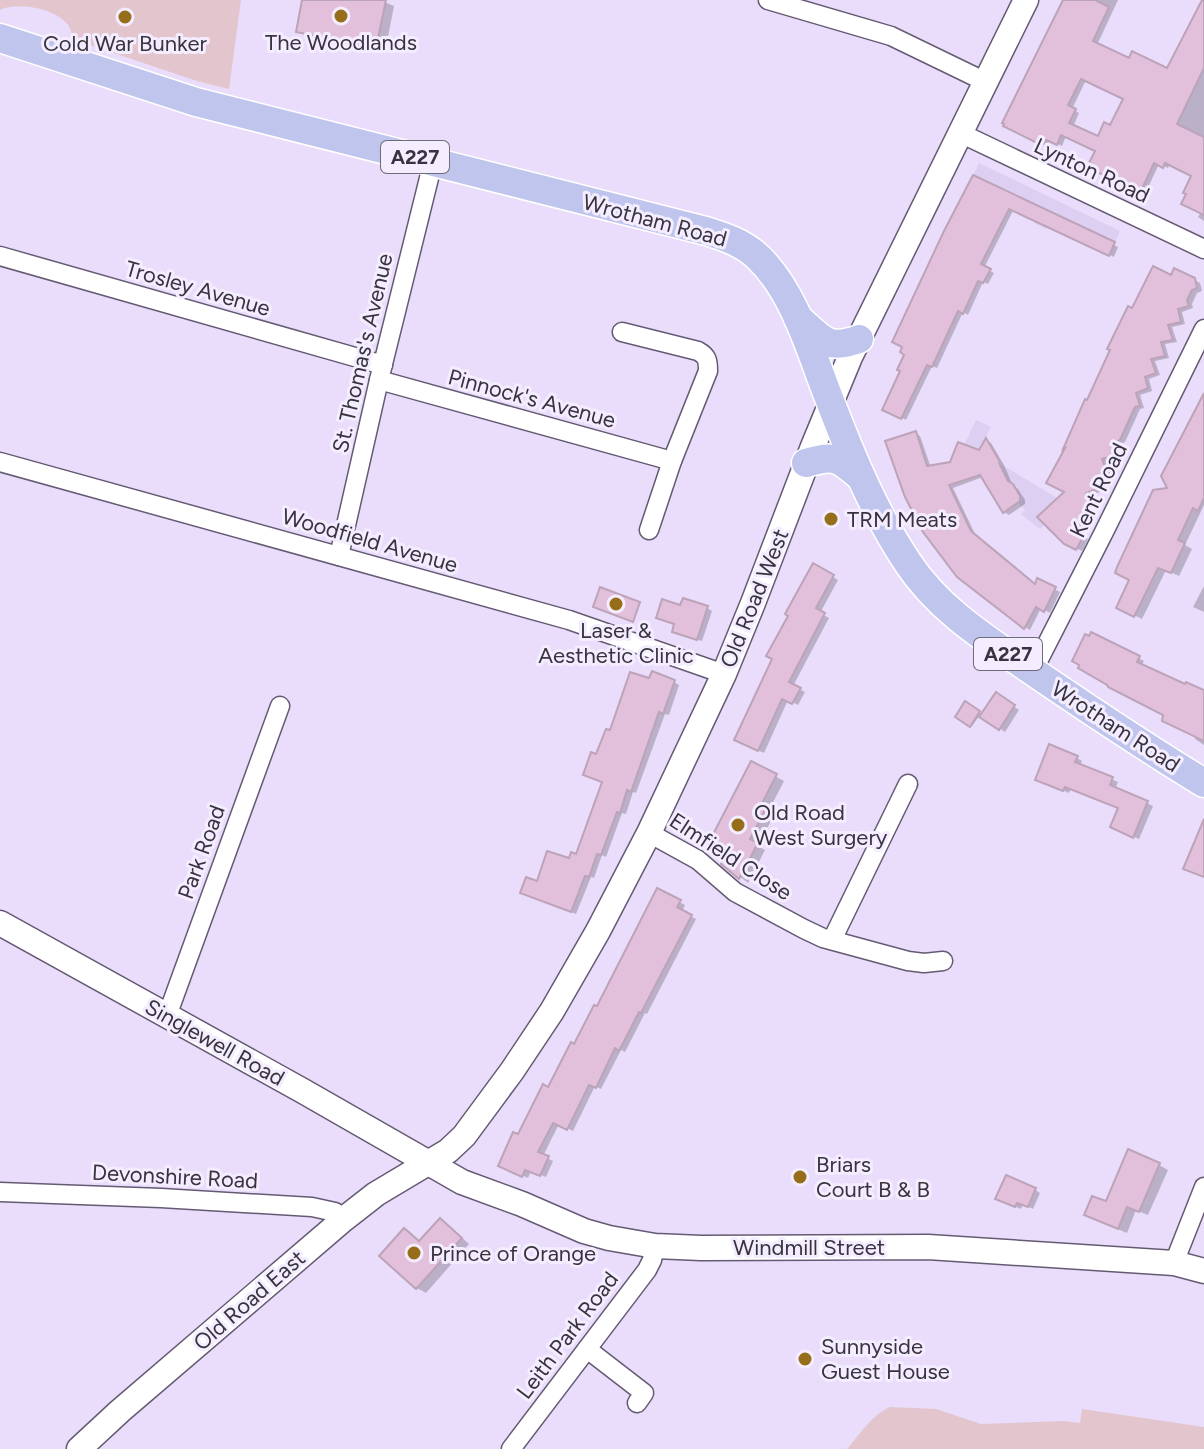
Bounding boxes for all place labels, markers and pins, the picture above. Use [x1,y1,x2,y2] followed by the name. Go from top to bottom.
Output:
[332,7,350,25] marker: The Woodlands
[116,8,134,26] marker: Cold War Bunker
[265,29,417,56] place label: The Woodlands
[43,30,208,57] place label: Cold War Bunker
[847,506,957,533] place label: TRM Meats
[822,510,840,528] marker: TRM Meats
[607,595,625,613] marker: Laser & Aesthetic Clinic
[538,617,694,669] place label: Laser & Aesthetic Clinic
[754,799,888,851] place label: Old Road West Surgery
[729,816,747,834] marker: Old Road West Surgery
[816,1151,930,1203] place label: Briars Court B & B
[791,1168,809,1186] marker: Briars Court B & B
[430,1240,596,1267] place label: Prince of Orange
[405,1244,423,1262] marker: Prince of Orange
[821,1333,950,1385] place label: Sunnyside Guest House
[796,1350,814,1368] marker: Sunnyside Guest House

